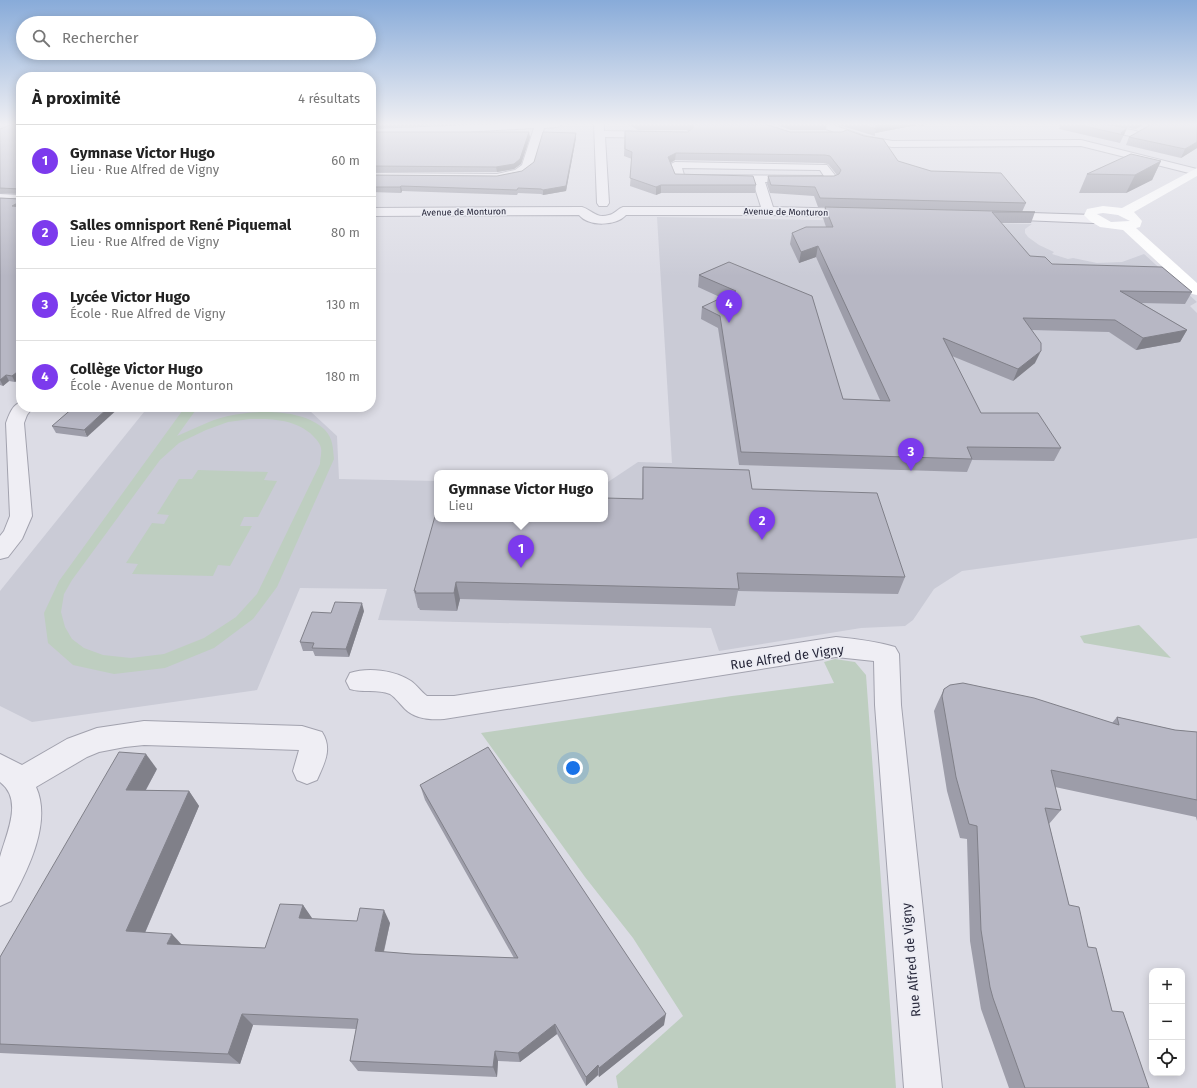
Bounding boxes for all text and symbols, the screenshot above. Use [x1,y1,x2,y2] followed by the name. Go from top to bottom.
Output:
[16,16,376,60] search box
[30,27,52,49] icon: search
[62,29,138,47] text: Rechercher
[32,88,121,109] text: À proximité
[298,91,360,106] text: 4 résultats
[70,144,215,162] text: Gymnase Victor Hugo
[42,153,48,168] text: 1
[331,153,360,168] text: 60 m
[70,162,219,177] text: Lieu · Rue Alfred de Vigny
[422,206,506,218] street label: Avenue de Monturon
[744,206,828,218] street label: Avenue de Monturon
[70,216,291,234] text: Salles omnisport René Piquemal
[42,225,48,240] text: 2
[331,225,360,240] text: 80 m
[70,234,219,249] text: Lieu · Rue Alfred de Vigny
[70,288,190,306] text: Lycée Victor Hugo
[716,290,742,323] pin: 4
[42,297,48,312] text: 3
[326,297,360,312] text: 130 m
[70,306,225,321] text: École · Rue Alfred de Vigny
[70,360,203,378] text: Collège Victor Hugo
[41,369,49,384] text: 4
[325,369,360,384] text: 180 m
[70,378,233,393] text: École · Avenue de Monturon
[898,438,924,471] pin: 3
[434,470,608,522] popup
[448,480,594,498] text: Gymnase Victor Hugo
[448,498,473,513] text: Lieu
[749,507,775,540] pin: 2
[508,535,534,568] pin: 1
[729,642,845,672] street label: Rue Alfred de Vigny
[563,758,583,778] your location
[898,902,923,1018] street label: Rue Alfred de Vigny
[1149,968,1185,1076] map controls
[1149,968,1185,1004] button: +
[1149,1004,1185,1040] button: −
[1149,1040,1185,1076] button: locate

